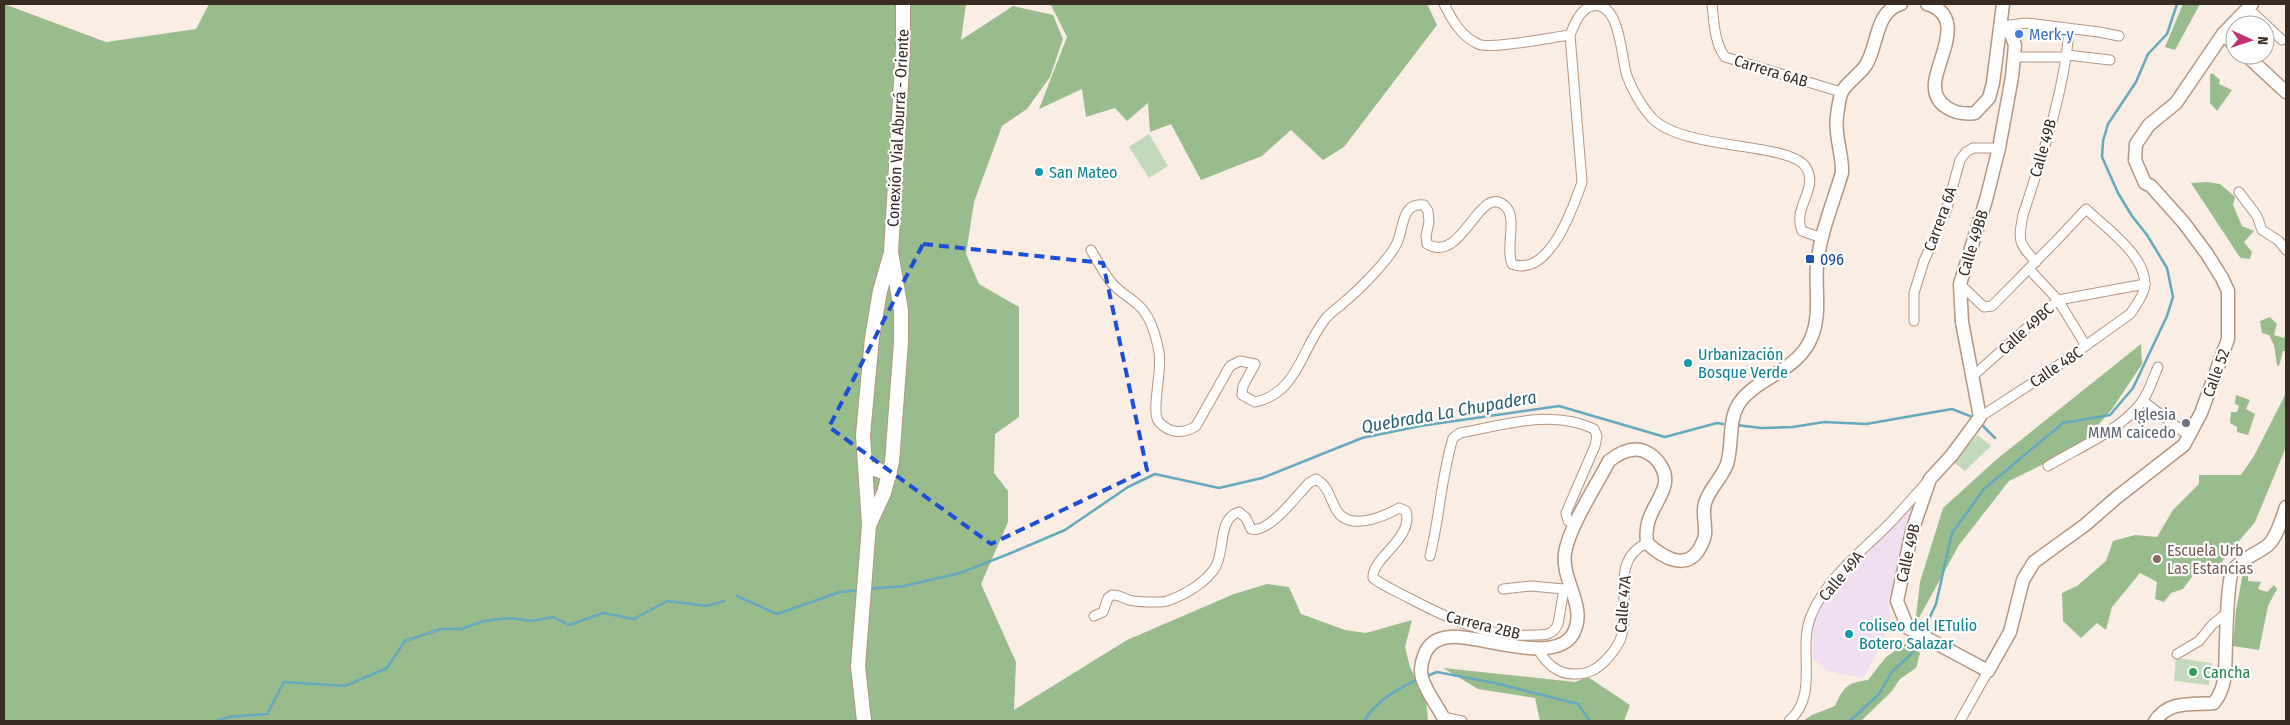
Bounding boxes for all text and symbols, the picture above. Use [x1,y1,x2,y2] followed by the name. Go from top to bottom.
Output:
[2225,15,2275,65] north arrow
[2029,25,2075,44] place label: Merk-y
[2013,28,2025,40] marker: Merk-y
[883,29,913,227] street label: Conexión Vial Aburrá - Oriente
[2254,36,2271,45] text: N
[1732,51,1810,91] street label: Carrera 6AB
[2026,116,2060,179] street label: Calle 49B
[1049,163,1118,182] place label: San Mateo
[1033,166,1045,178] marker: San Mateo
[1920,184,1961,254] street label: Carrera 6A
[1954,207,1992,278] street label: Calle 49BB
[1820,250,1844,269] place label: 096
[1804,253,1816,265] marker: 096
[1994,299,2058,359] street label: Calle 49BC
[2026,342,2086,392] street label: Calle 48C
[1698,345,1788,382] place label: Urbanización Bosque Verde
[2199,346,2233,400] street label: Calle 52
[1682,357,1694,369] marker: Urbanización Bosque Verde
[1360,386,1538,438] water label: Quebrada La Chupadera
[2088,405,2176,442] place label: Iglesia MMM caicedo
[2180,417,2192,429] marker: Iglesia MMM caicedo
[1892,522,1924,584] street label: Calle 49B
[2167,541,2254,578] place label: Escuela Urb Las Estancias
[1815,547,1868,605] street label: Calle 49A
[2151,553,2163,565] marker: Escuela Urb Las Estancias
[1611,574,1635,633] street label: Calle 47A
[1444,607,1522,643] street label: Carrera 2BB
[1859,616,1977,653] place label: coliseo del IETulio Botero Salazar
[1843,628,1855,640] marker: coliseo del IETulio Botero Salazar
[2203,663,2251,682] place label: Cancha
[2187,666,2199,678] marker: Cancha

